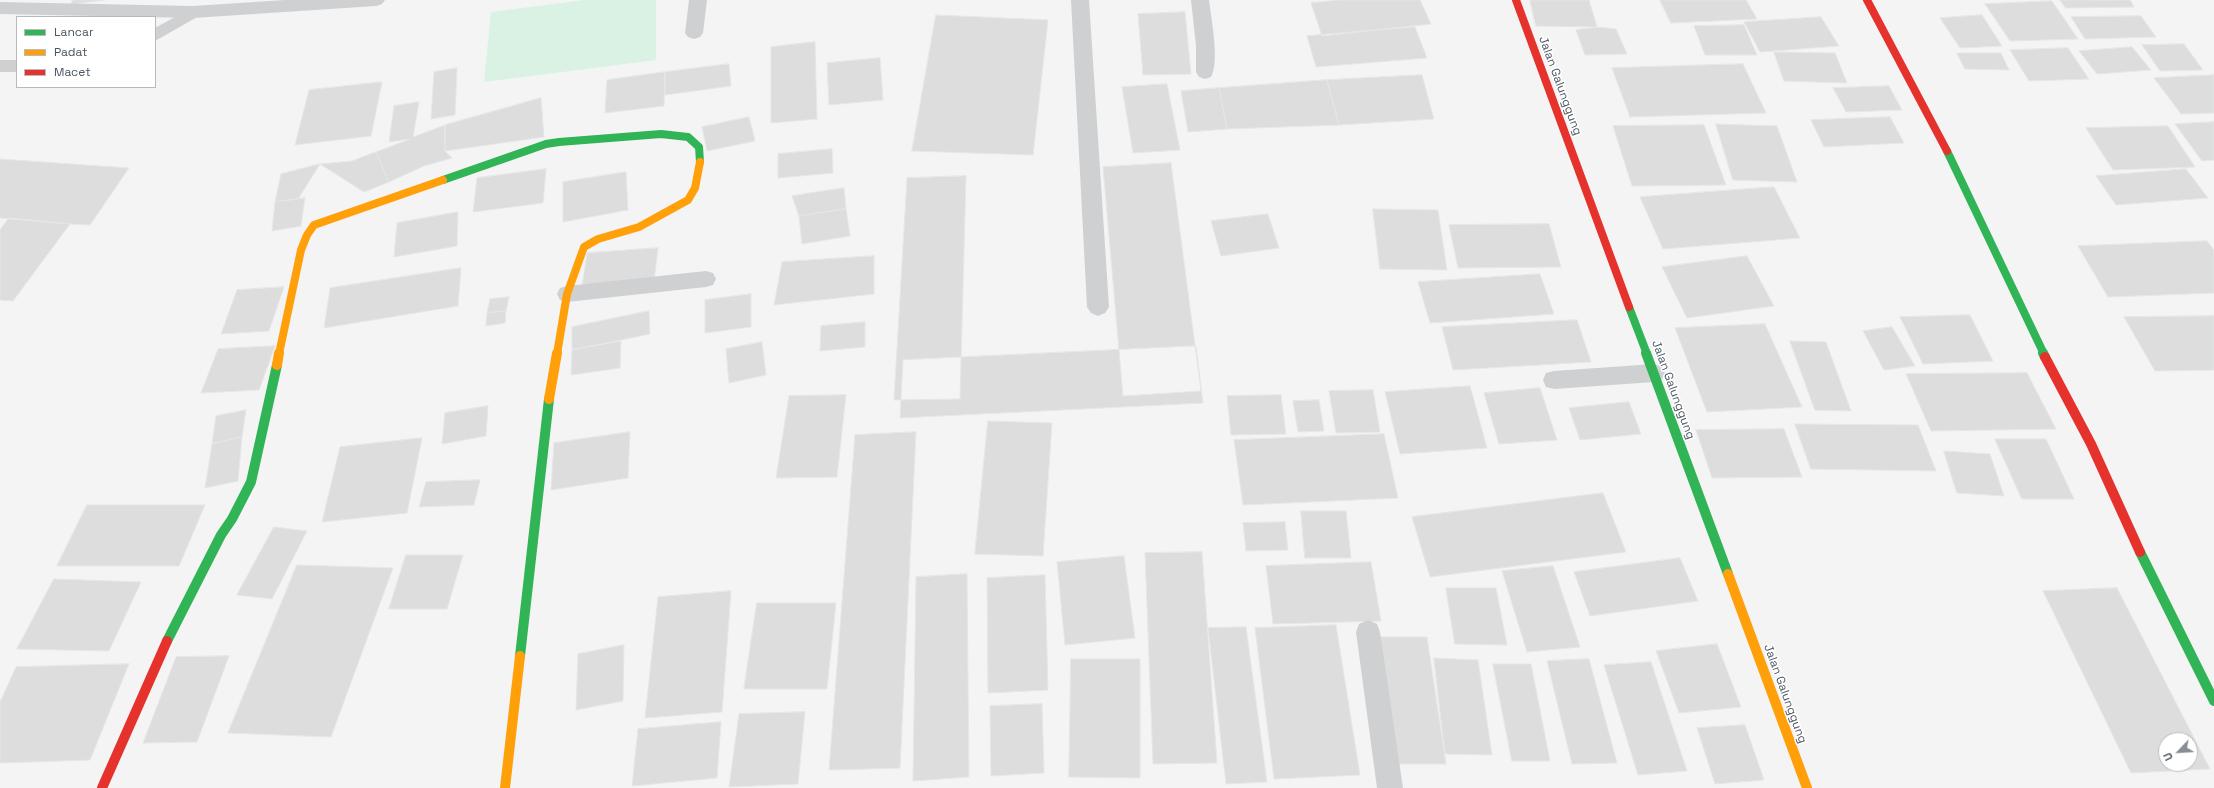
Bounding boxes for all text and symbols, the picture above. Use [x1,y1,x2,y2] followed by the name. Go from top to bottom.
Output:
[16,16,156,88] legend
[54,24,93,40] text: Lancar
[1535,35,1585,137] street label: Jalan Galunggung
[54,44,88,60] text: Padat
[54,64,91,80] text: Macet
[1648,339,1698,441] street label: Jalan Galunggung
[1760,643,1810,745] street label: Jalan Galunggung
[2158,732,2198,772] north arrow
[2160,750,2176,763] text: U

